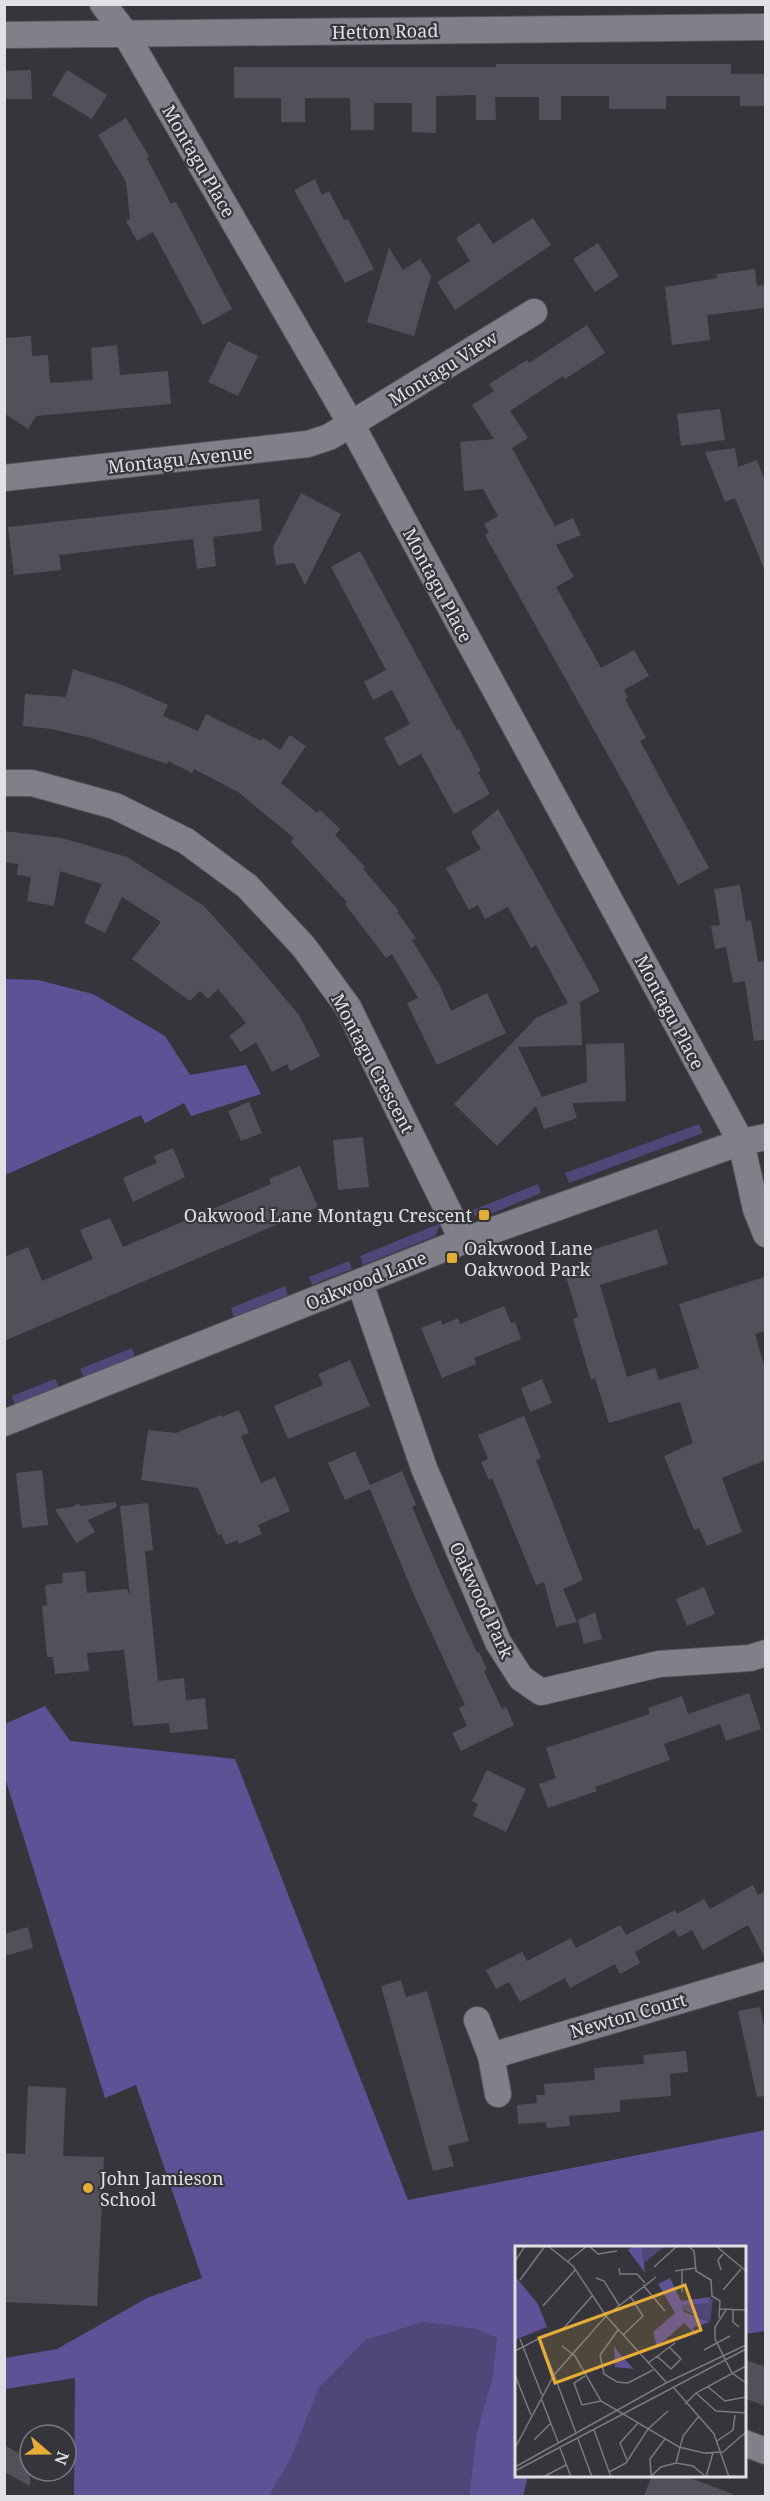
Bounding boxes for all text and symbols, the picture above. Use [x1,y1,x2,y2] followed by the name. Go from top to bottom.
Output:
[331,18,439,44] street label: Hetton Road
[157,100,241,222] street label: Montagu Place
[384,325,502,411] street label: Montagu View
[106,439,254,479] street label: Montagu Avenue
[398,524,478,646] street label: Montagu Place
[630,951,710,1073] street label: Montagu Place
[326,989,420,1137] street label: Montagu Crescent
[184,1203,472,1227] place label: Oakwood Lane Montagu Crescent
[477,1208,491,1222] marker: Oakwood Lane Montagu Crescent
[464,1236,593,1281] place label: Oakwood Lane Oakwood Park
[302,1245,430,1315] street label: Oakwood Lane
[445,1251,459,1265] marker: Oakwood Lane Oakwood Park
[444,1538,520,1663] street label: Oakwood Park
[567,1987,689,2043] street label: Newton Court
[99,2166,224,2211] place label: John Jamieson School
[81,2181,95,2195] marker: John Jamieson School
[515,2246,746,2477] inset map
[18,2423,78,2483] north arrow
[49,2448,75,2468] text: N

